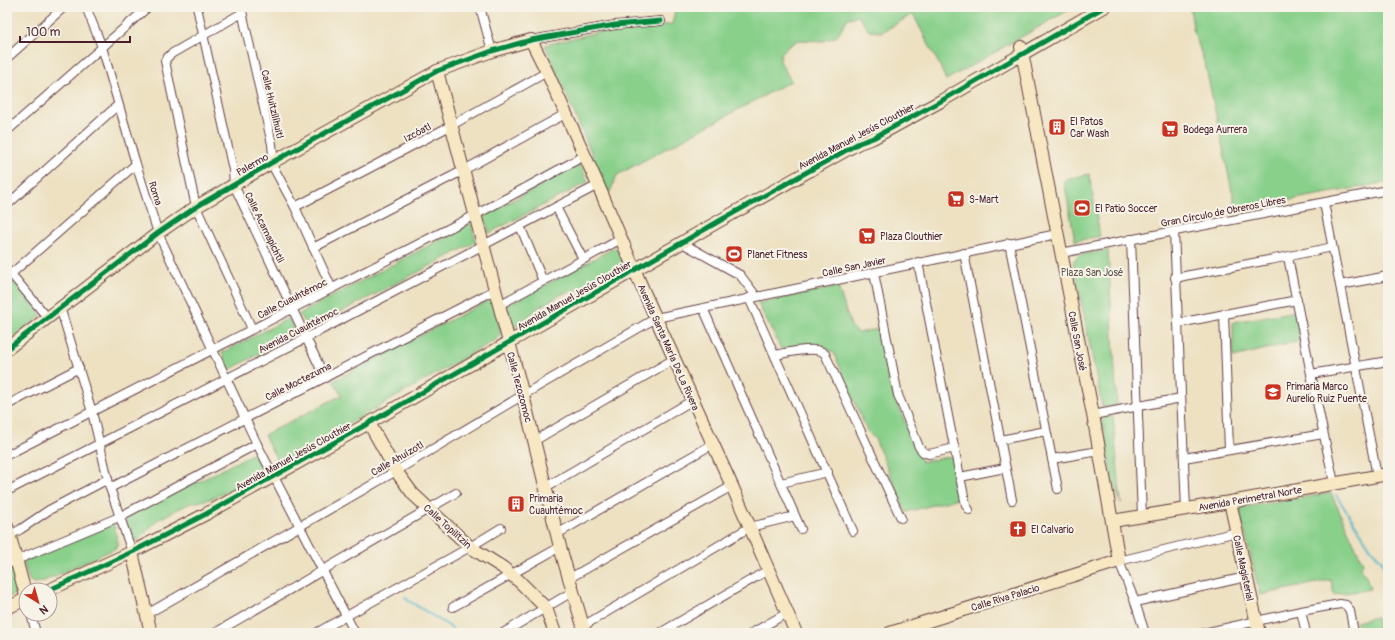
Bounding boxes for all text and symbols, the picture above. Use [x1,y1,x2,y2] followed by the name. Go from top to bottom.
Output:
[20,18,130,44] scale bar
[26,25,61,40] text: 100 m
[258,69,286,140] street label: Calle Huitzilíhuitl
[796,101,917,173] street label: Avenida Manuel Jesús Clouthier
[1070,116,1109,140] place label: El Patos Car Wash
[1047,117,1067,137] building icon: El Patos Car Wash
[1160,119,1180,139] supermarket icon: Bodega Aurrera
[402,121,433,145] street label: Izcóatl
[1183,124,1247,136] place label: Bodega Aurrera
[234,151,271,179] street label: Palermo
[146,180,165,207] street label: Roma
[946,189,966,209] supermarket icon: S-Mart
[242,190,286,265] street label: Calle Acamapichtli
[969,194,1000,206] place label: S-Mart
[1160,194,1287,230] street label: Gran Círculo de Obreros Libres
[1072,198,1092,218] sports icon: El Patio Soccer
[1095,203,1158,215] place label: El Patio Soccer
[857,226,877,246] supermarket icon: Plaza Clouthier
[880,231,943,243] place label: Plaza Clouthier
[724,244,744,264] sports icon: Planet Fitness
[747,249,808,261] place label: Planet Fitness
[821,254,888,280] street label: Calle San Javier
[515,258,634,334] street label: Avenida Manuel Jesús Clouthier
[1061,267,1123,279] park label: Plaza San José
[256,276,329,322] street label: Calle Cuauhtémoc
[635,282,702,413] street label: Avenida Santa María De La Rivera
[256,305,341,356] street label: Avenida Cuauhtémoc
[1065,310,1089,372] street label: Calle San José
[504,351,534,424] street label: Calle Tezozomoc
[263,360,334,404] street label: Calle Moctezuma
[1286,381,1367,405] place label: Primaria Marco Aurelio Ruiz Puente
[1263,382,1283,402] school or university icon: Primaria Marco Aurelio Ruiz Puente
[234,420,354,494] street label: Avenida Manuel Jesús Clouthier
[369,439,426,479] street label: Calle Ahuízotl
[1197,484,1303,514] street label: Avenida Perimetral Norte
[529,493,583,517] place label: Primaria Cuauhtémoc
[506,494,526,514] building icon: Primaria Cuauhtémoc
[421,502,474,552] street label: Calle Topilitzin
[1008,519,1028,539] church icon: El Calvario
[1031,524,1074,536] place label: El Calvario
[1230,534,1256,602] street label: Calle Magisterial
[18,582,58,622] north arrow
[970,582,1042,614] street label: Calle Riva Palacio
[36,602,51,617] text: N

